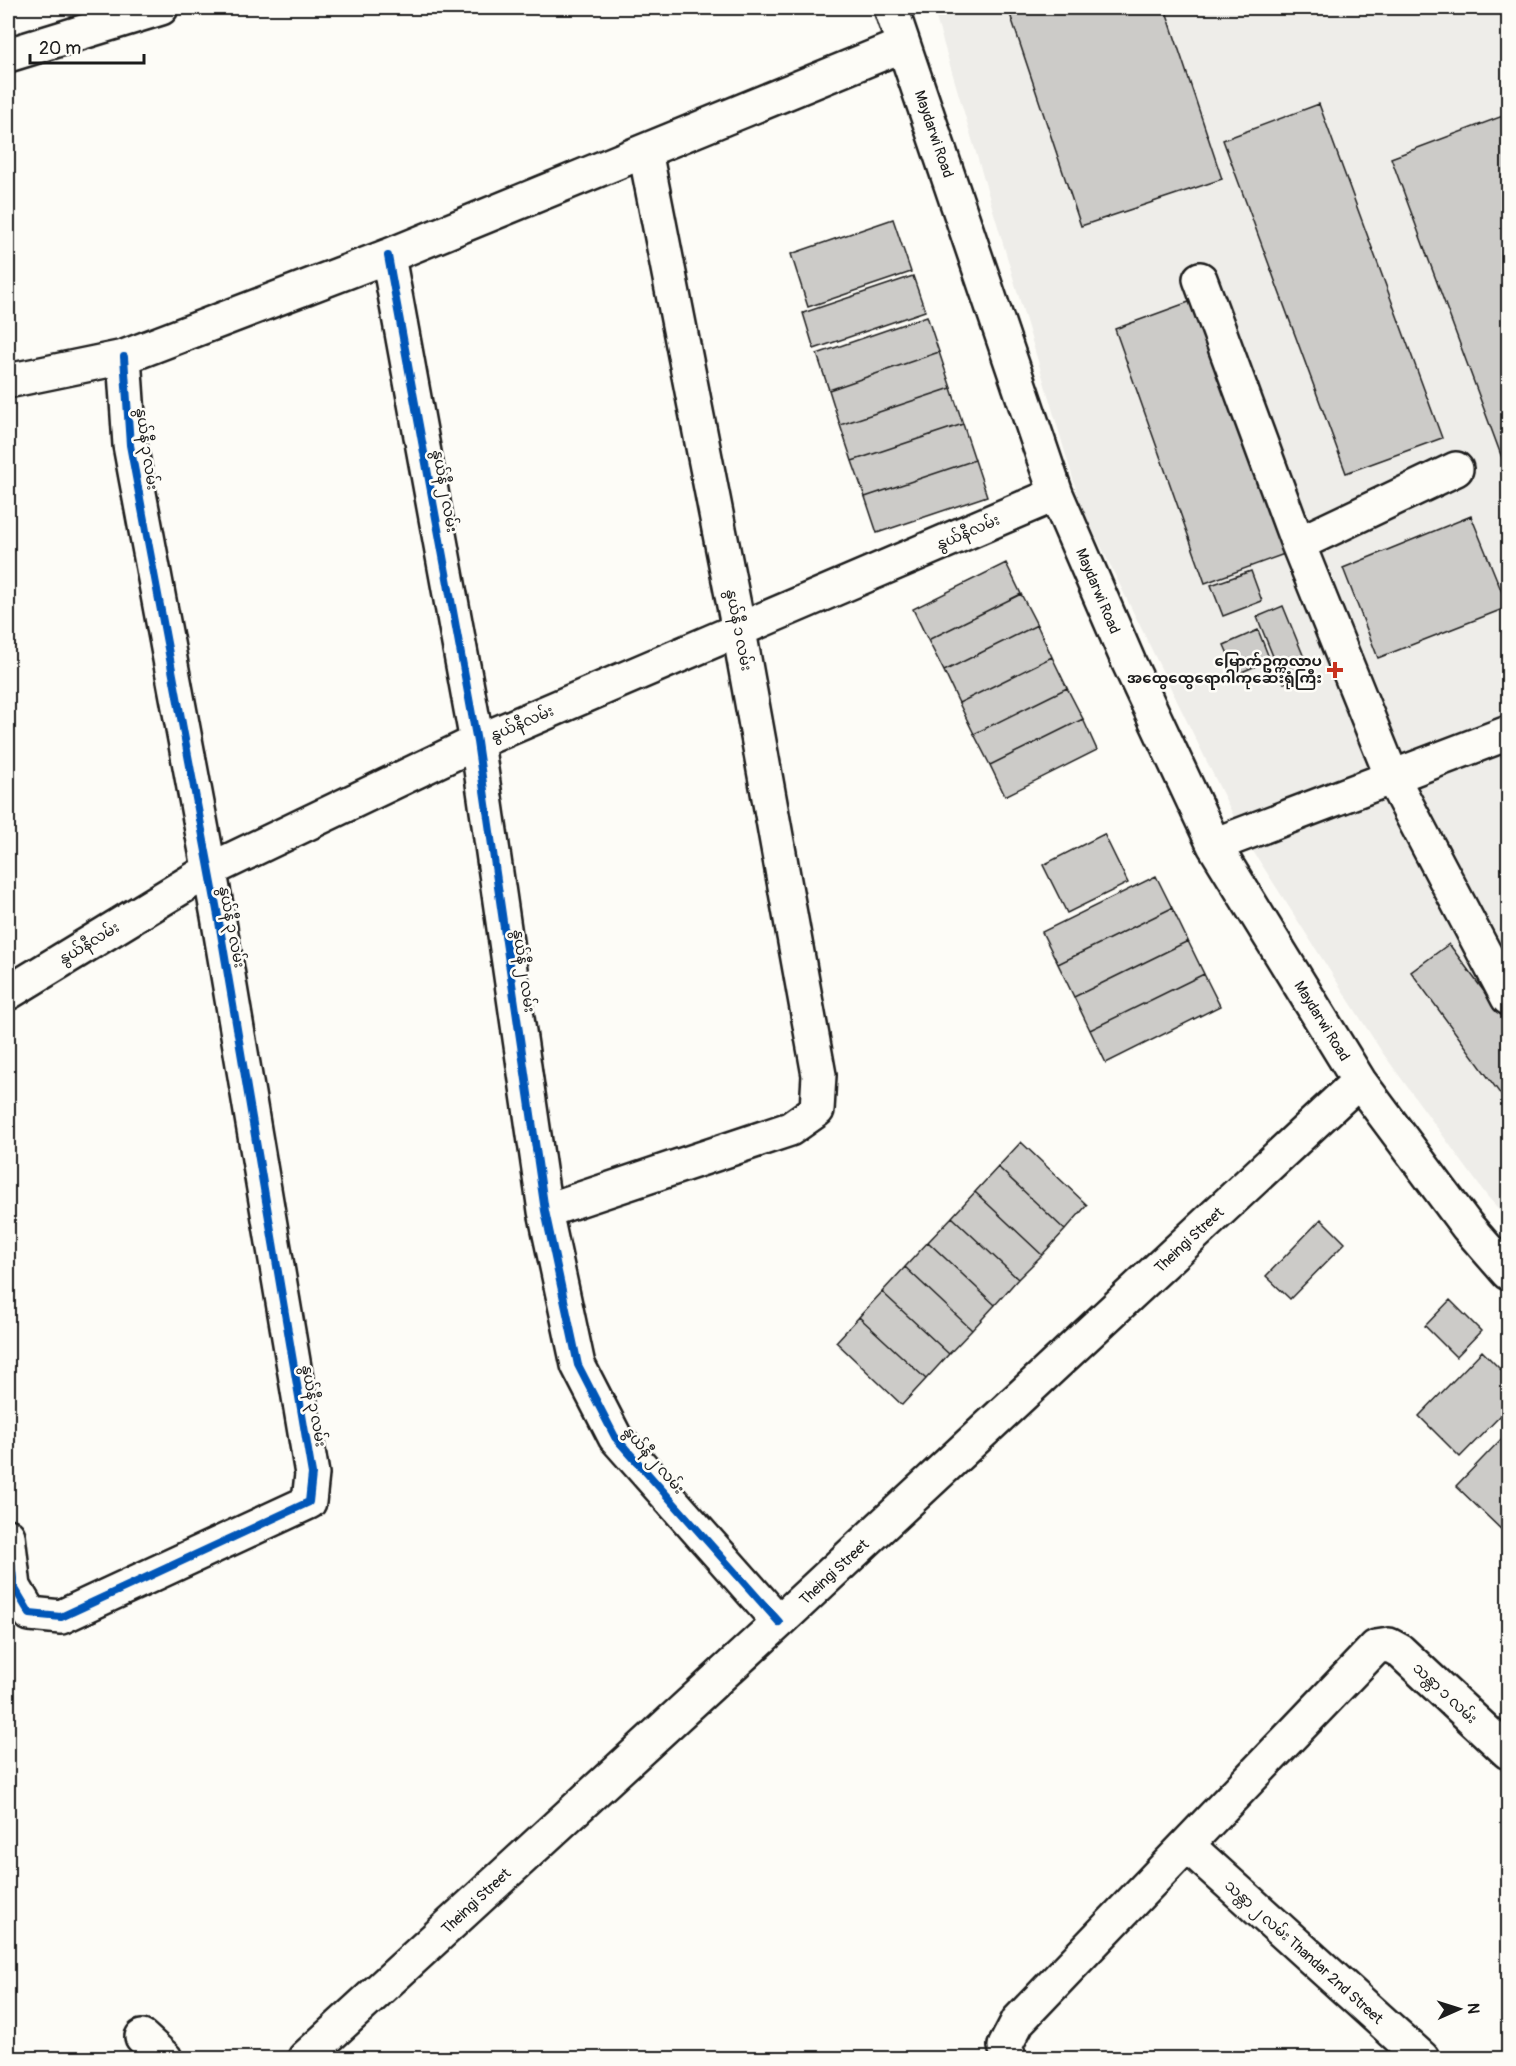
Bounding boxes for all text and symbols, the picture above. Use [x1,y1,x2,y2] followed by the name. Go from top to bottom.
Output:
[30,27,144,65] scale bar
[39,37,81,60] text: 20 m
[910,88,957,180] street label: Maydarwi Road
[129,407,163,492] street label: နွယ်နီ ၃ လမ်း
[426,448,462,534] street label: နွယ်နီ ၂ လမ်း
[933,510,1004,556] street label: နွယ်နီလမ်း
[1071,546,1124,637] street label: Maydarwi Road
[719,587,757,673] street label: နွယ်နီ ၁ လမ်း
[1127,651,1322,690] place label: မြောက်ဥက္ကလာပ အထွေထွေရောဂါကုဆေးရုံကြီး
[1326,661,1344,679] marker: မြောက်ဥက္ကလာပ အထွေထွေရောဂါကုဆေးရုံကြီး
[487,701,558,747] street label: နွယ်နီလမ်း
[212,884,250,970] street label: နွယ်နီ ၃ လမ်း
[55,917,124,971] street label: နွယ်နီလမ်း
[506,928,540,1014] street label: နွယ်နီ ၂ လမ်း
[1289,978,1354,1065] street label: Maydarwi Road
[1151,1203,1229,1277] street label: Theingi Street
[295,1363,331,1449] street label: နွယ်နီ ၃ လမ်း
[617,1422,689,1499] street label: နွယ်နီ ၂ လမ်း
[796,1535,874,1609] street label: Theingi Street
[1407,1658,1482,1729] street label: သန္တာ ၁ လမ်း
[438,1864,516,1938] street label: Theingi Street
[1219,1875,1388,2031] street label: သန္တာ ၂ လမ်း Thandar 2nd Street
[1429,1979,1489,2039] north arrow
[1463,2002,1483,2014] text: N

